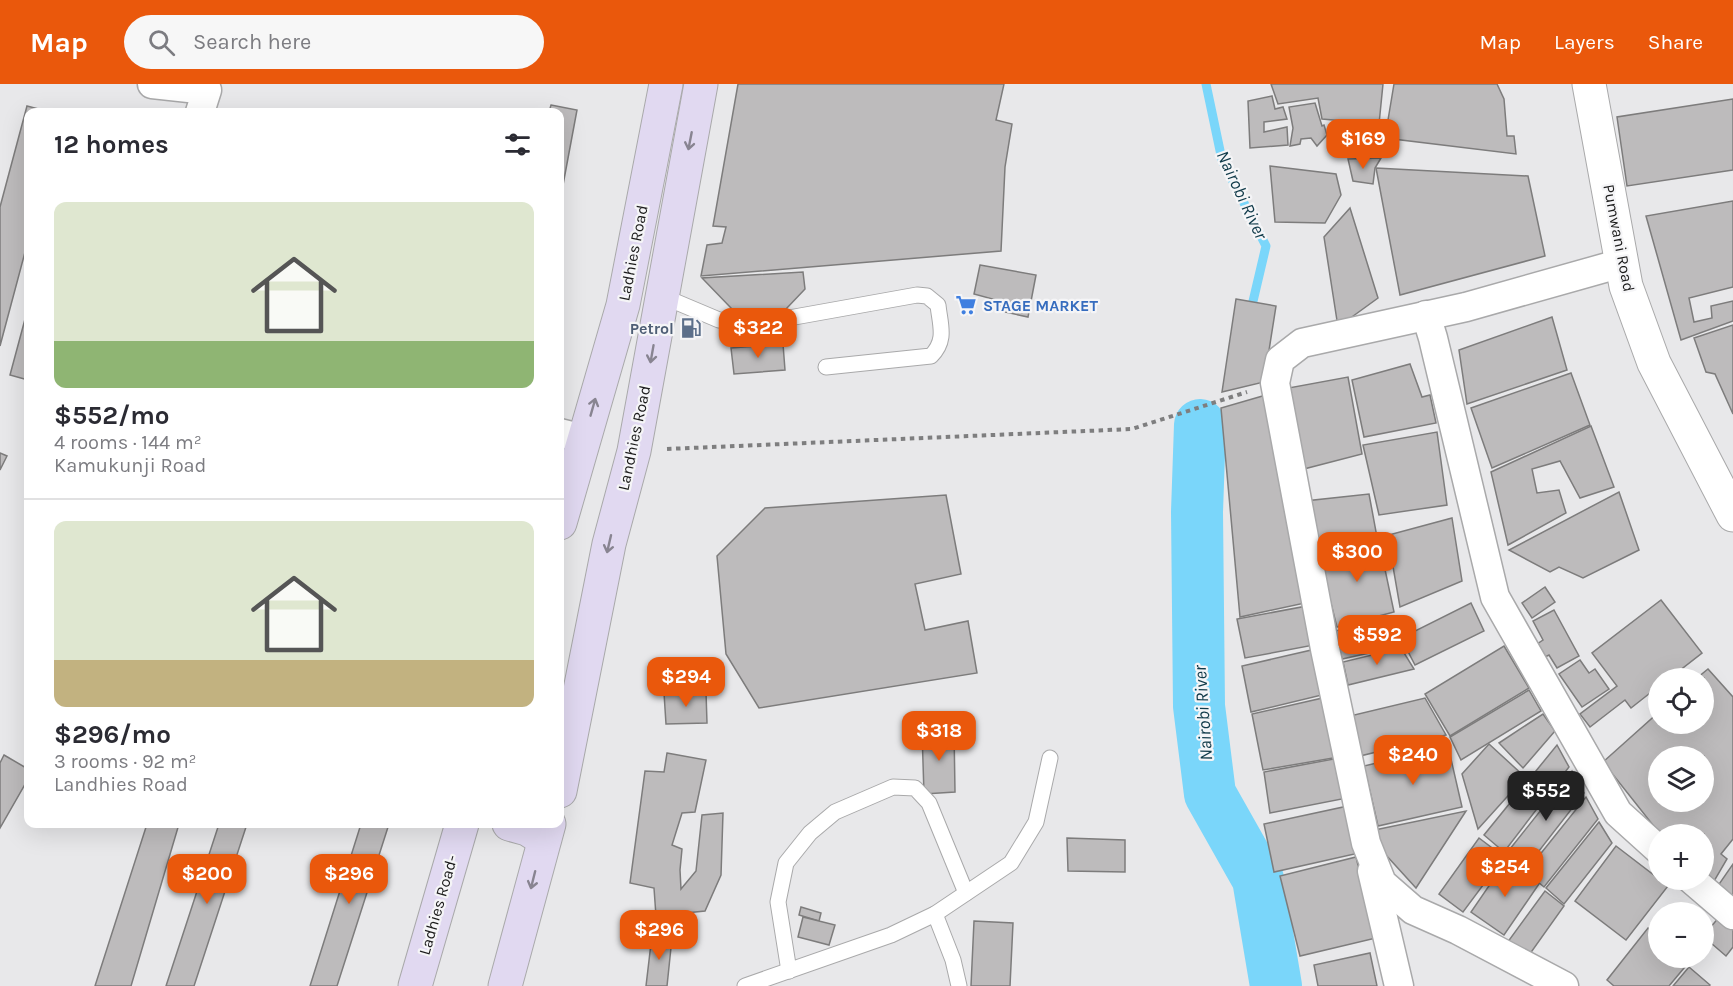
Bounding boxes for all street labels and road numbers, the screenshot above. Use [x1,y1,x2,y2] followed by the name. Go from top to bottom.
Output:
[1599,183,1639,293] street label: Pumwani Road
[614,203,652,303] street label: Ladhies Road
[614,384,654,492] street label: Landhies Road
[415,853,461,957] street label: Ladhies Road-

